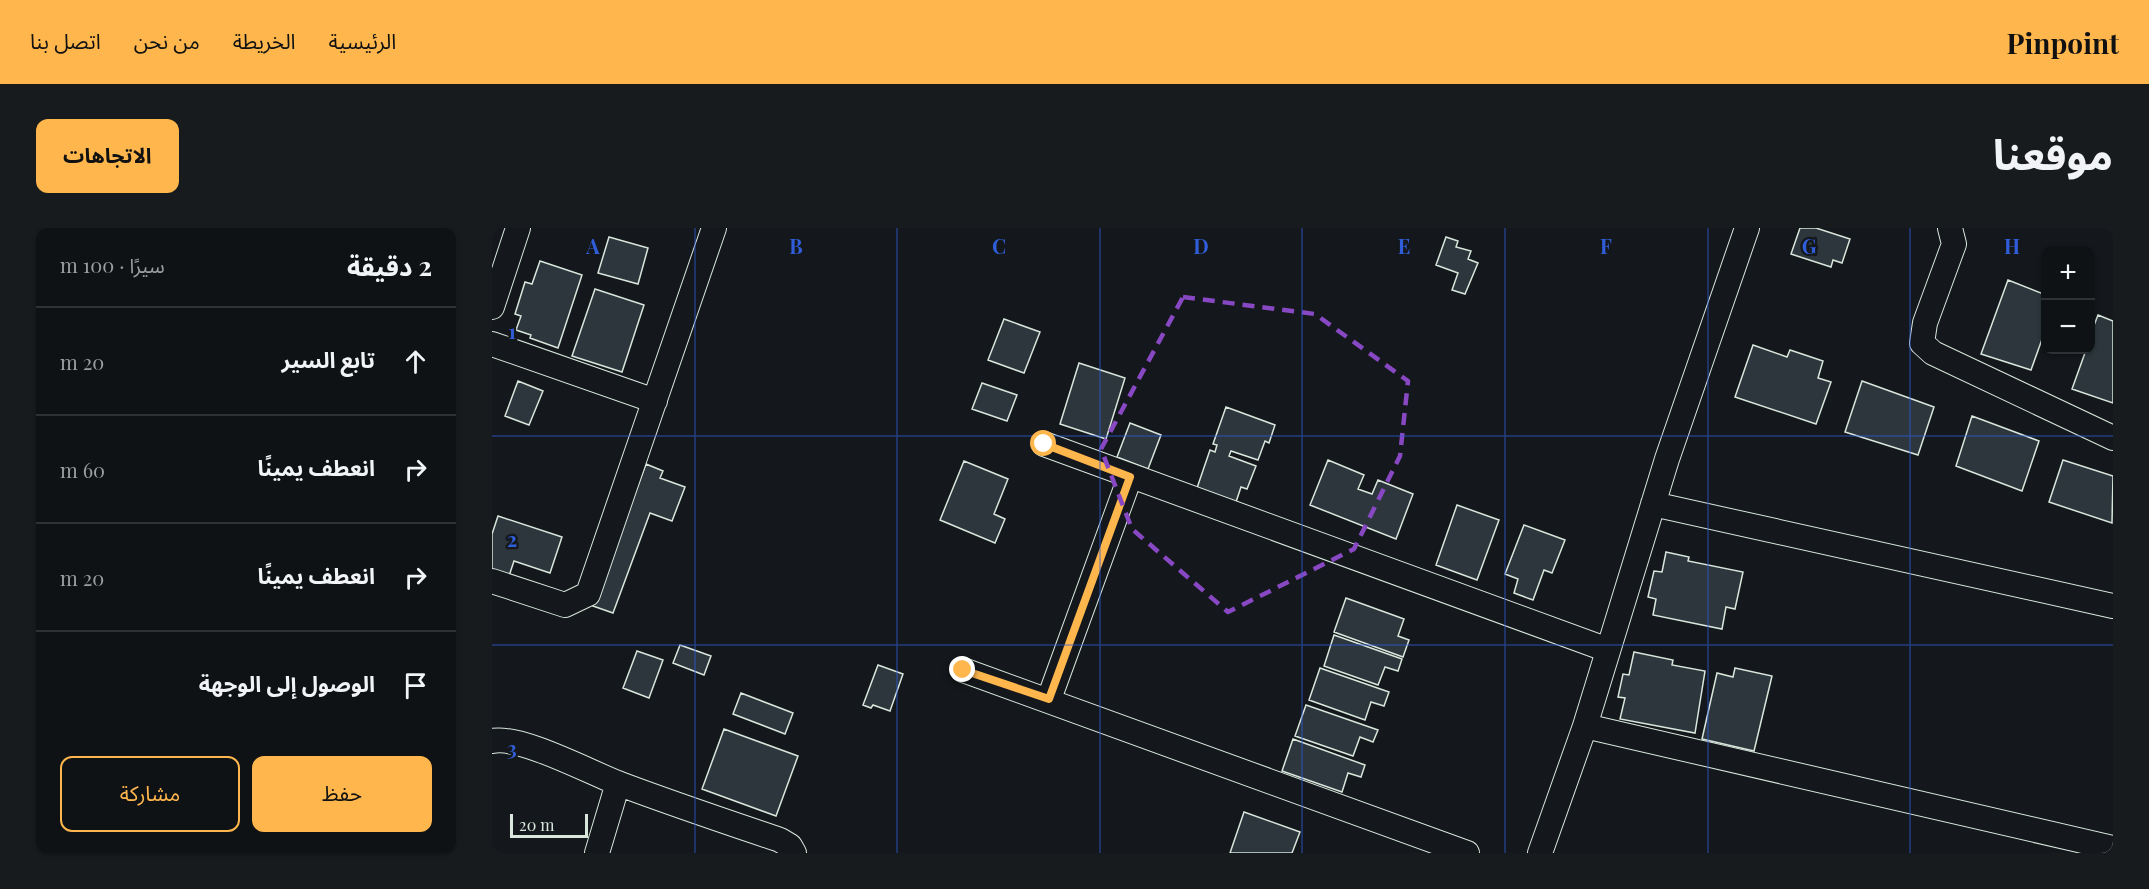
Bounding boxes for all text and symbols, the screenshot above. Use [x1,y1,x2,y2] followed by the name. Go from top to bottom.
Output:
[2007,24,2119,61] text: Pinpoint
[30,26,101,54] text: اتصل بنا
[134,26,200,54] text: من نحن
[233,26,296,54] text: الخريطة
[329,26,396,54] text: الرئيسية
[36,119,179,193] button: الاتجاهات
[1993,125,2113,181] text: موقعنا
[585,232,600,259] text: A
[789,232,803,259] text: B
[992,232,1006,259] text: C
[1193,232,1209,259] text: D
[1398,232,1410,259] text: E
[1600,232,1612,259] text: F
[1802,232,1817,259] text: G
[2004,232,2020,259] text: H
[2041,246,2095,354] map controls
[2041,246,2095,300] button: +
[347,248,432,283] text: 2 دقيقة
[60,251,165,278] text: سيرًا · 100 m
[2041,300,2095,354] button: −
[508,317,516,344] text: 1
[282,344,375,374] text: تابع السير
[399,345,432,378] icon: ahead
[60,348,104,375] text: 20 m
[1030,430,1056,456] route start
[257,452,375,482] text: انعطف يمينًا
[399,453,432,486] icon: right
[60,456,105,483] text: 60 m
[507,525,517,552] text: 2
[257,560,375,590] text: انعطف يمينًا
[399,561,432,594] icon: right
[60,564,104,591] text: 20 m
[949,656,975,682] route end
[199,668,375,698] text: الوصول إلى الوجهة
[399,669,432,702] icon: arrive
[507,734,517,761] text: 3
[60,756,240,832] button: مشاركة
[252,756,432,832] button: حفظ
[510,811,588,838] scale bar
[519,814,554,835] text: 20 m

